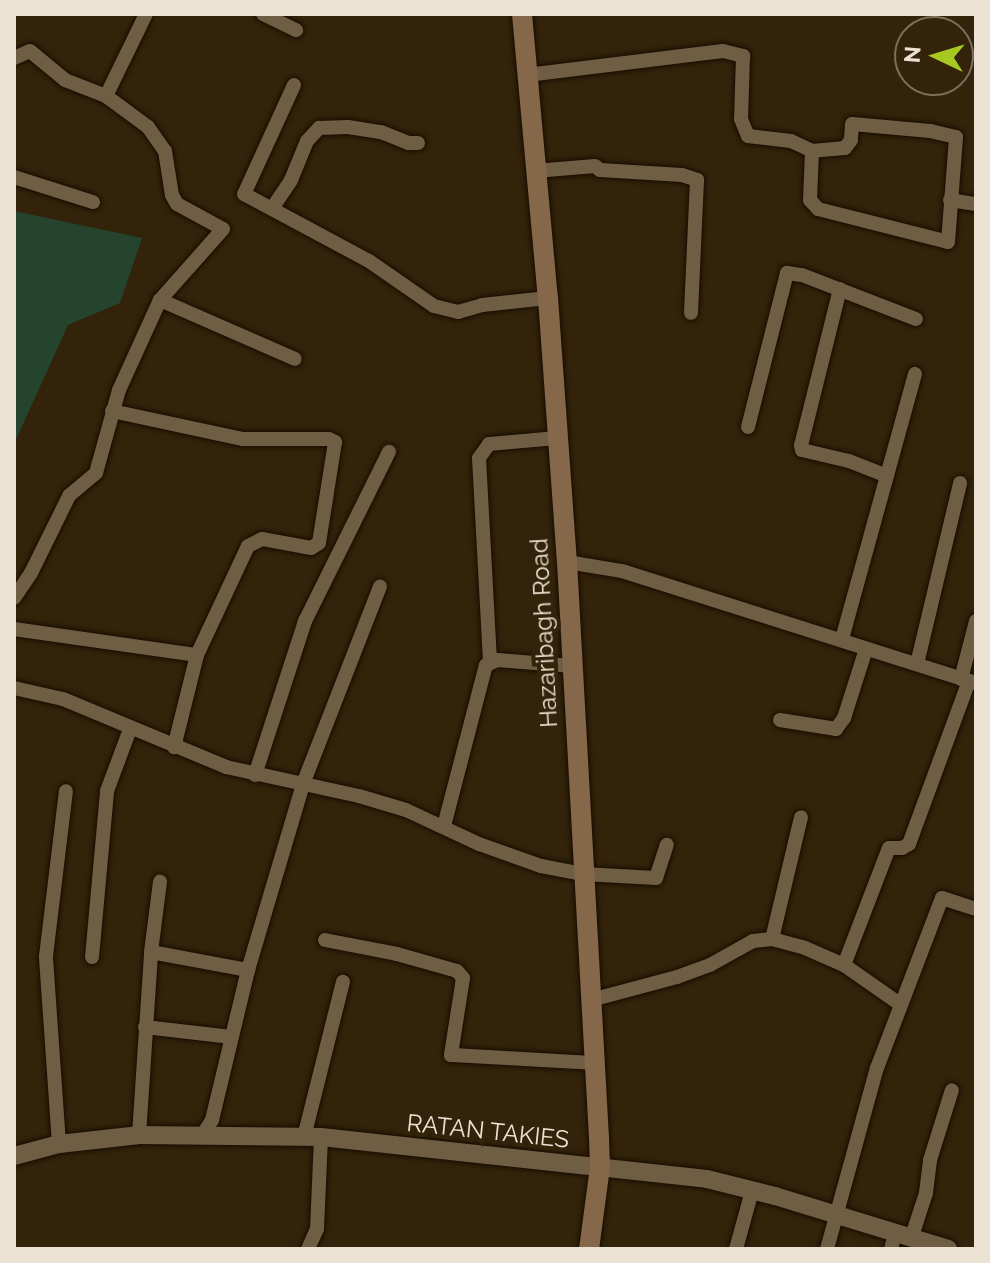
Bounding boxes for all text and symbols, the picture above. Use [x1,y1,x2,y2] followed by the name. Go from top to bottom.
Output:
[894,16,974,96] north arrow
[898,45,926,64] text: N
[525,538,563,728] street label: Hazaribagh Road
[405,1108,571,1154] street label: RATAN TAKIES

